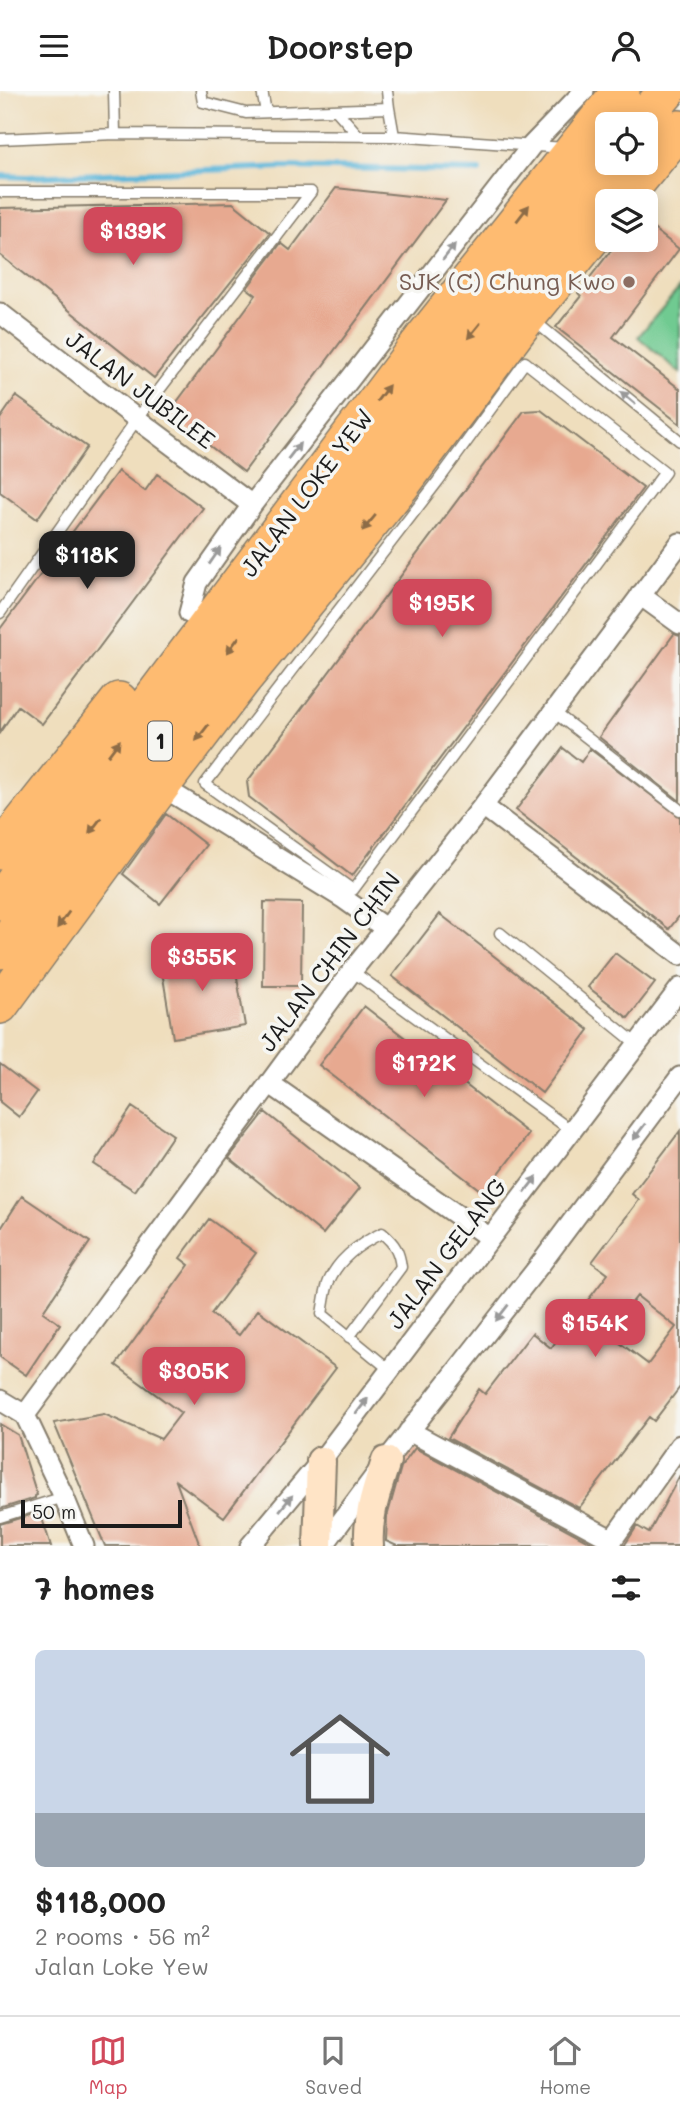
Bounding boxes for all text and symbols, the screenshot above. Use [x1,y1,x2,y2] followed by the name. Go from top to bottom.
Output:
[266,25,414,67] text: Doorstep
[35,27,73,65] icon: menu
[607,27,645,65] icon: person
[595,112,658,252] map controls
[595,112,658,175] button: locate
[595,189,658,252] button: layers
[515,205,530,222] one-way arrow
[84,207,182,267] pin: $139K
[99,215,167,245] text: $139K
[441,243,455,261] one-way arrow
[399,265,615,296] place label: SJK (C) Chung Kwo
[621,274,637,290] marker: SJK (C) Chung Kwo
[467,322,482,339] one-way arrow
[60,323,222,455] street label: JALAN JUBILEE
[376,383,390,402] one-way arrow
[619,391,636,406] one-way arrow
[232,402,379,582] street label: JALAN LOKE YEW
[286,442,301,460] one-way arrow
[362,515,377,532] one-way arrow
[38,531,136,591] pin: $118K
[55,539,119,569] text: $118K
[208,547,222,565] one-way arrow
[393,580,491,639] pin: $195K
[409,587,475,617] text: $195K
[226,636,240,654] one-way arrow
[148,721,172,761] road number: 1
[195,724,209,742] one-way arrow
[107,739,121,757] one-way arrow
[88,817,102,835] one-way arrow
[251,865,406,1057] street label: JALAN CHIN CHIN
[56,911,70,929] one-way arrow
[153,933,251,993] pin: $355K
[167,941,237,971] text: $355K
[375,1039,473,1099] pin: $172K
[391,1047,457,1077] text: $172K
[632,1123,646,1141] one-way arrow
[379,1172,513,1335] street label: JALAN GELANG
[524,1175,538,1193] one-way arrow
[546,1299,644,1359] pin: $154K
[495,1305,510,1322] one-way arrow
[561,1307,629,1337] text: $154K
[145,1347,243,1407] pin: $305K
[158,1355,230,1385] text: $305K
[355,1397,369,1415] one-way arrow
[278,1495,293,1512] one-way arrow
[21,1497,182,1529] scale bar
[32,1499,76,1524] text: 50 m
[35,1568,155,1608] text: 7 homes
[607,1569,645,1607] icon: filters
[277,1696,403,1822] icon: home
[35,1881,166,1921] text: $118,000
[35,1921,210,1951] text: 2 rooms · 56 m²
[35,1951,209,1981] text: Jalan Loke Yew
[89,2032,128,2099] tab: Map
[305,2032,362,2099] tab: Saved
[539,2032,591,2099] tab: Home

